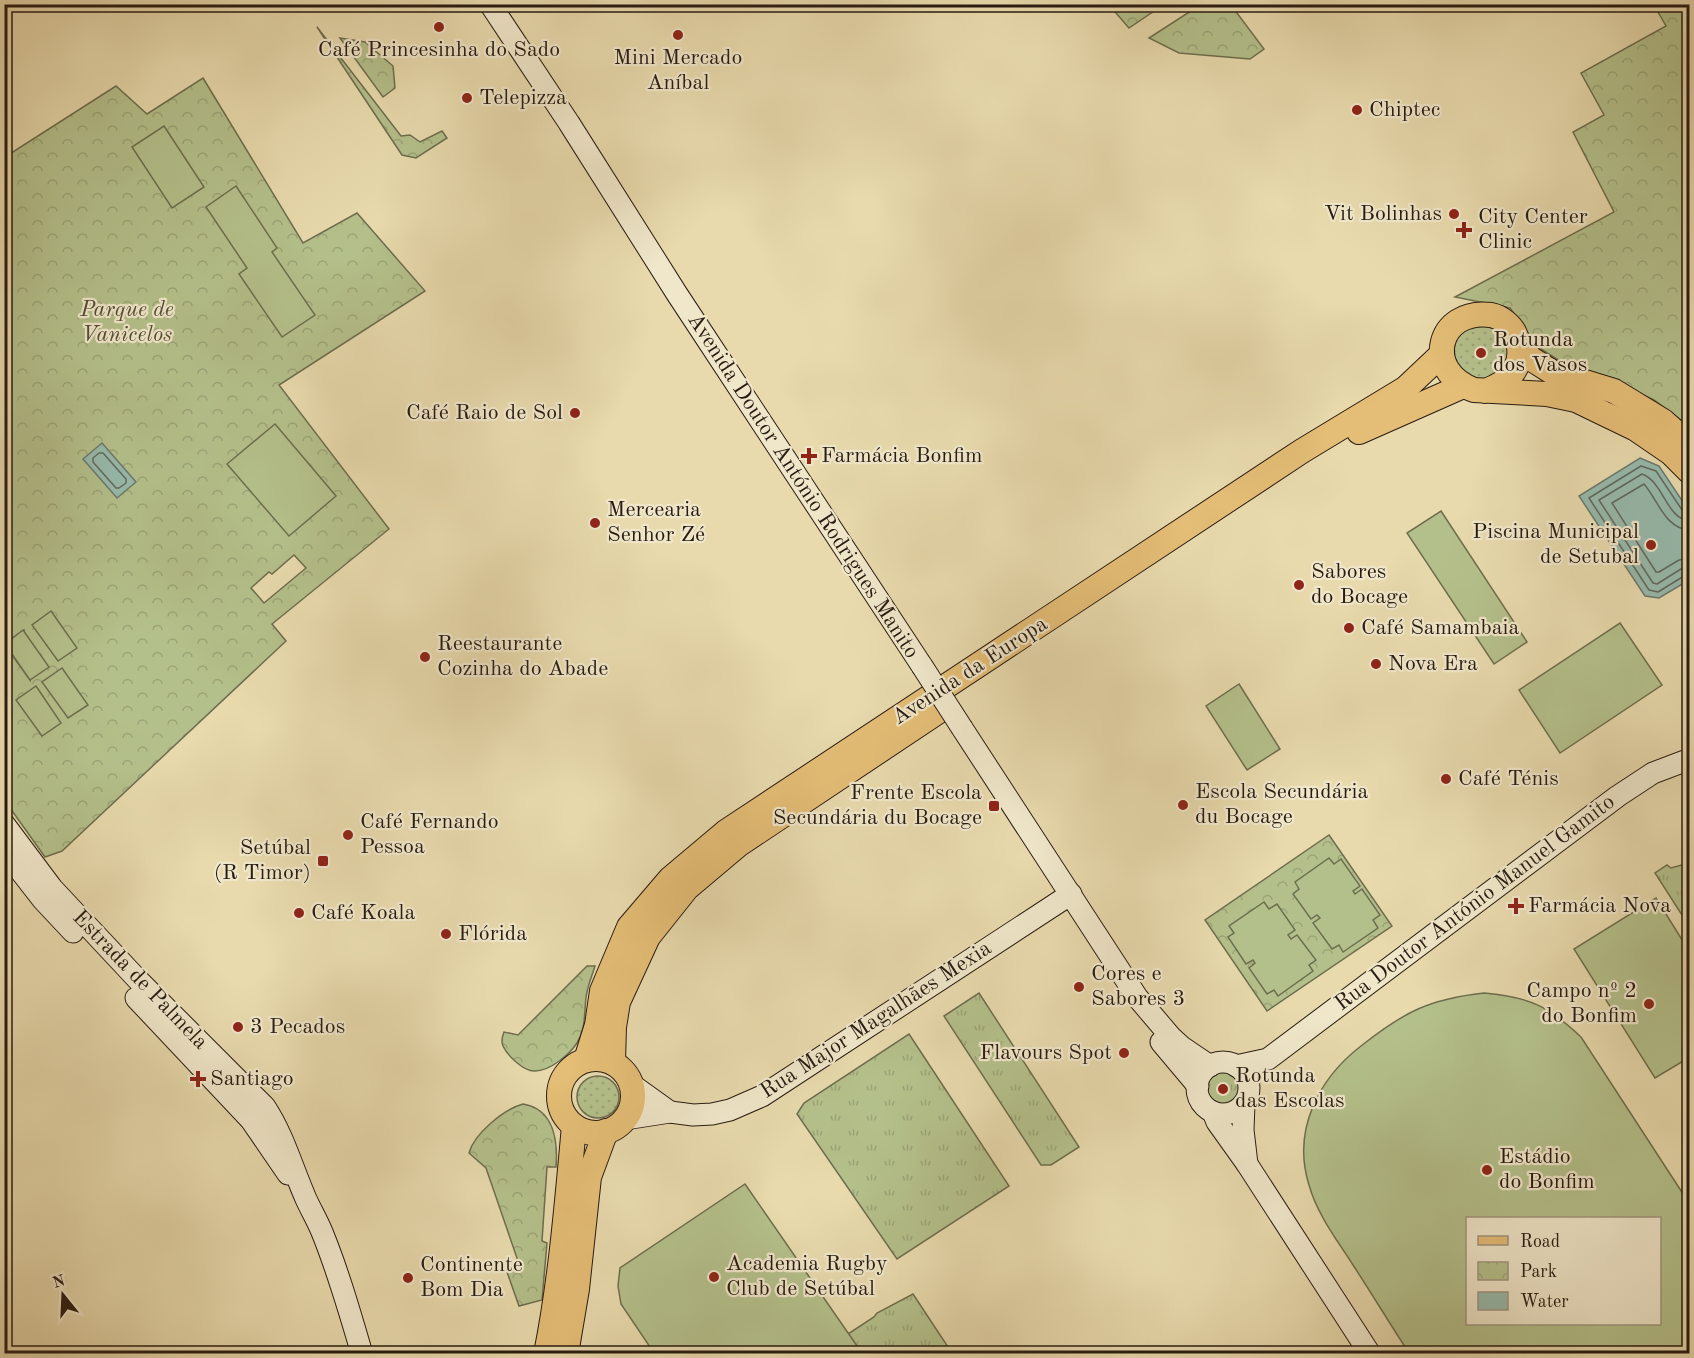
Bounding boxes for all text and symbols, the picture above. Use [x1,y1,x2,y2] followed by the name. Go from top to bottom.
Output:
[432,20,446,34] marker: Café Princesinha do Sado
[671,28,685,42] marker: Mini Mercado Aníbal
[318,39,560,61] place label: Café Princesinha do Sado
[614,47,742,94] place label: Mini Mercado Aníbal
[479,87,567,109] place label: Telepizza
[460,91,474,105] marker: Telepizza
[1369,99,1440,121] place label: Chiptec
[1350,103,1364,117] marker: Chiptec
[1324,203,1442,225] place label: Vit Bolinhas
[1478,206,1588,253] place label: City Center Clinic
[1447,207,1461,221] marker: Vit Bolinhas
[1455,221,1473,239] marker: City Center Clinic
[79,299,174,346] park label: Parque de Vanicelos
[683,310,923,662] street label: Avenida Doutor António Rodrigues Manito
[1493,329,1587,376] place label: Rotunda dos Vasos
[1474,346,1488,360] marker: Rotunda dos Vasos
[406,402,563,424] place label: Café Raio de Sol
[568,406,582,420] marker: Café Raio de Sol
[821,445,982,467] place label: Farmácia Bonfim
[802,449,816,463] marker: Farmácia Bonfim
[607,499,705,546] place label: Mercearia Senhor Zé
[588,516,602,530] marker: Mercearia Senhor Zé
[1472,521,1639,568] place label: Piscina Municipal de Setubal
[1644,538,1658,552] marker: Piscina Municipal de Setubal
[1311,561,1408,608] place label: Sabores do Bocage
[1292,578,1306,592] marker: Sabores do Bocage
[888,613,1052,729] street label: Avenida da Europa
[1361,617,1520,639] place label: Café Samambaia
[1342,621,1356,635] marker: Café Samambaia
[437,633,608,680] place label: Reestaurante Cozinha do Abade
[418,650,432,664] marker: Reestaurante Cozinha do Abade
[1388,653,1478,675] place label: Nova Era
[1369,657,1383,671] marker: Nova Era
[1458,768,1559,790] place label: Café Ténis
[1439,772,1453,786] marker: Café Ténis
[1195,781,1368,828] place label: Escola Secundária du Bocage
[773,782,982,829] place label: Frente Escola Secundária du Bocage
[1331,791,1619,1015] street label: Rua Doutor António Manuel Gamito
[1176,798,1190,812] marker: Escola Secundária du Bocage
[987,799,1001,813] marker: Frente Escola Secundária du Bocage
[360,811,499,858] place label: Café Fernando Pessoa
[341,828,355,842] marker: Café Fernando Pessoa
[214,837,311,884] place label: Setúbal (R Timor)
[316,854,330,868] marker: Setúbal (R Timor)
[1528,895,1671,917] place label: Farmácia Nova
[1509,899,1523,913] marker: Farmácia Nova
[311,902,416,924] place label: Café Koala
[68,906,212,1054] street label: Estrada de Palmela
[292,906,306,920] marker: Café Koala
[458,923,527,945] place label: Flórida
[439,927,453,941] marker: Flórida
[757,937,995,1103] street label: Rua Major Magalhães Mexia
[1091,963,1185,1010] place label: Cores e Sabores 3
[1072,980,1086,994] marker: Cores e Sabores 3
[1526,980,1637,1027] place label: Campo nº 2 do Bonfim
[1642,997,1656,1011] marker: Campo nº 2 do Bonfim
[250,1016,345,1038] place label: 3 Pecados
[231,1020,245,1034] marker: 3 Pecados
[979,1042,1112,1064] place label: Flavours Spot
[1117,1046,1131,1060] marker: Flavours Spot
[1235,1065,1345,1112] place label: Rotunda das Escolas
[210,1068,294,1090] place label: Santiago
[191,1072,205,1086] marker: Santiago
[1216,1082,1230,1096] marker: Rotunda das Escolas
[1499,1146,1595,1193] place label: Estádio do Bonfim
[1480,1163,1494,1177] marker: Estádio do Bonfim
[1466,1217,1661,1325] legend
[1520,1233,1560,1251] text: Road
[726,1253,888,1300] place label: Academia Rugby Club de Setúbal
[420,1254,523,1301] place label: Continente Bom Dia
[1520,1263,1557,1281] text: Park
[33,1265,93,1325] north arrow
[707,1270,721,1284] marker: Academia Rugby Club de Setúbal
[401,1271,415,1285] marker: Continente Bom Dia
[51,1273,68,1292] text: N
[1520,1293,1569,1311] text: Water

